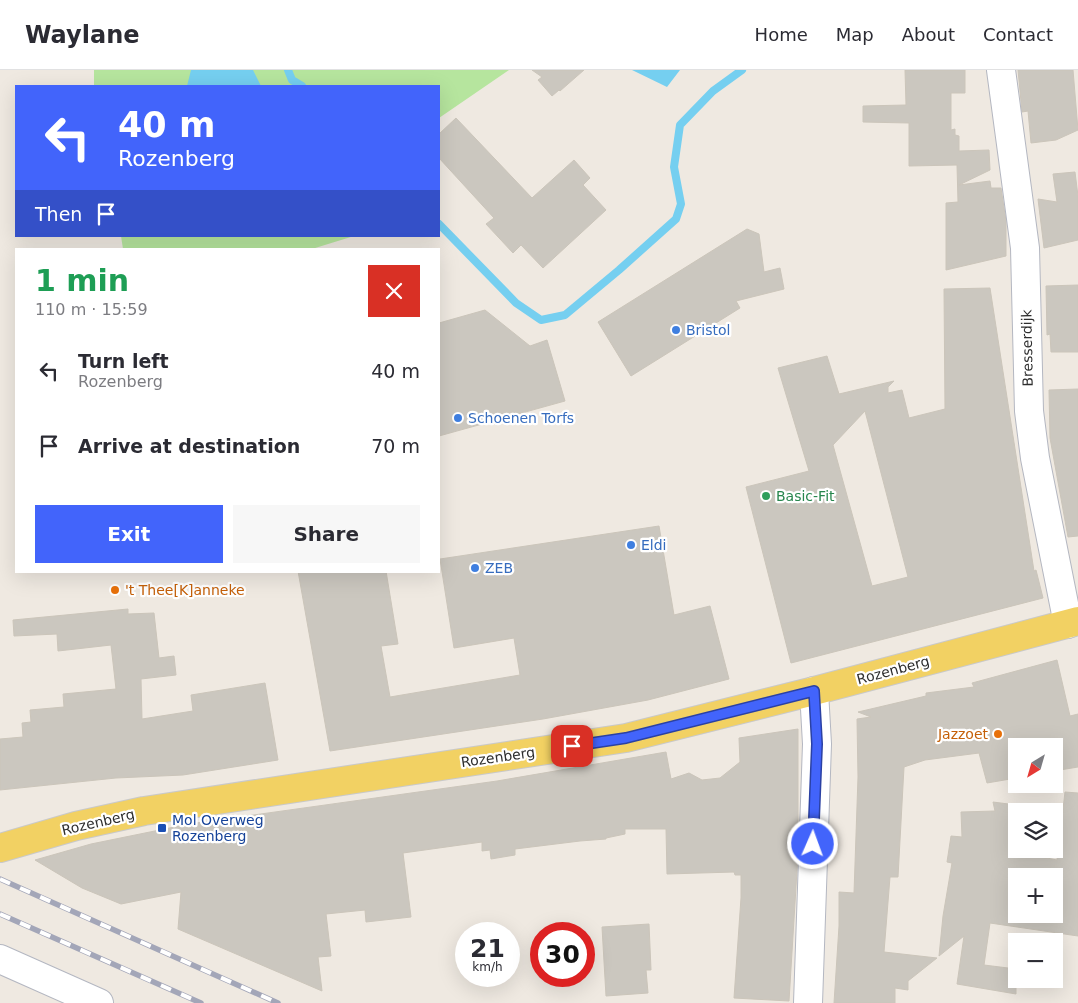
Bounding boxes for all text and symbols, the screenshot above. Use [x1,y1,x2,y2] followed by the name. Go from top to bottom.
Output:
[25,21,140,49] text: Waylane
[755,24,808,45] text: Home
[836,24,874,45] text: Map
[902,24,955,45] text: About
[983,24,1053,45] text: Contact
[35,105,100,170] icon: left
[118,105,215,145] text: 40 m
[118,146,235,171] text: Rozenberg
[92,200,120,228] icon: arrive
[35,203,82,225] text: Then
[35,263,129,298] text: 1 min
[368,265,420,317] button: close
[35,300,148,319] text: 110 m · 15:59
[1018,308,1036,387] street label: Bresserdijk
[686,322,731,338] place label: Bristol
[670,324,682,336] marker: Bristol
[78,350,169,372] text: Turn left
[35,357,63,385] icon: left
[371,360,420,382] text: 40 m
[78,372,163,391] text: Rozenberg
[468,410,574,426] place label: Schoenen Torfs
[452,412,464,424] marker: Schoenen Torfs
[35,432,63,460] icon: arrive
[78,435,300,457] text: Arrive at destination
[371,435,420,457] text: 70 m
[776,488,835,504] place label: Basic-Fit
[760,490,772,502] marker: Basic-Fit
[35,505,223,563] button: Exit
[233,505,420,563] button: Share
[641,537,667,553] place label: Eldi
[625,539,637,551] marker: Eldi
[485,560,513,576] place label: ZEB
[469,562,481,574] marker: ZEB
[125,582,245,598] place label: 't Thee[K]anneke
[109,584,121,596] marker: 't Thee[K]anneke
[855,653,931,687] street label: Rozenberg
[551,725,593,767] pin
[937,726,989,742] place label: Jazzoet
[992,728,1004,740] marker: Jazzoet
[558,732,586,760] icon: arrive
[1008,738,1062,792] north arrow
[1008,738,1063,988] map controls
[460,744,536,770] street label: Rozenberg
[1008,803,1063,858] button: layers
[60,806,136,838] street label: Rozenberg
[172,812,264,844] place label: Mol Overweg Rozenberg
[786,817,838,869] position arrow
[156,822,168,834] marker: Mol Overweg Rozenberg
[1008,868,1063,923] button: +
[530,922,595,987] speed limit sign: 30
[1008,933,1063,988] button: −
[470,934,505,963] text: 21
[472,960,503,974] text: km/h

